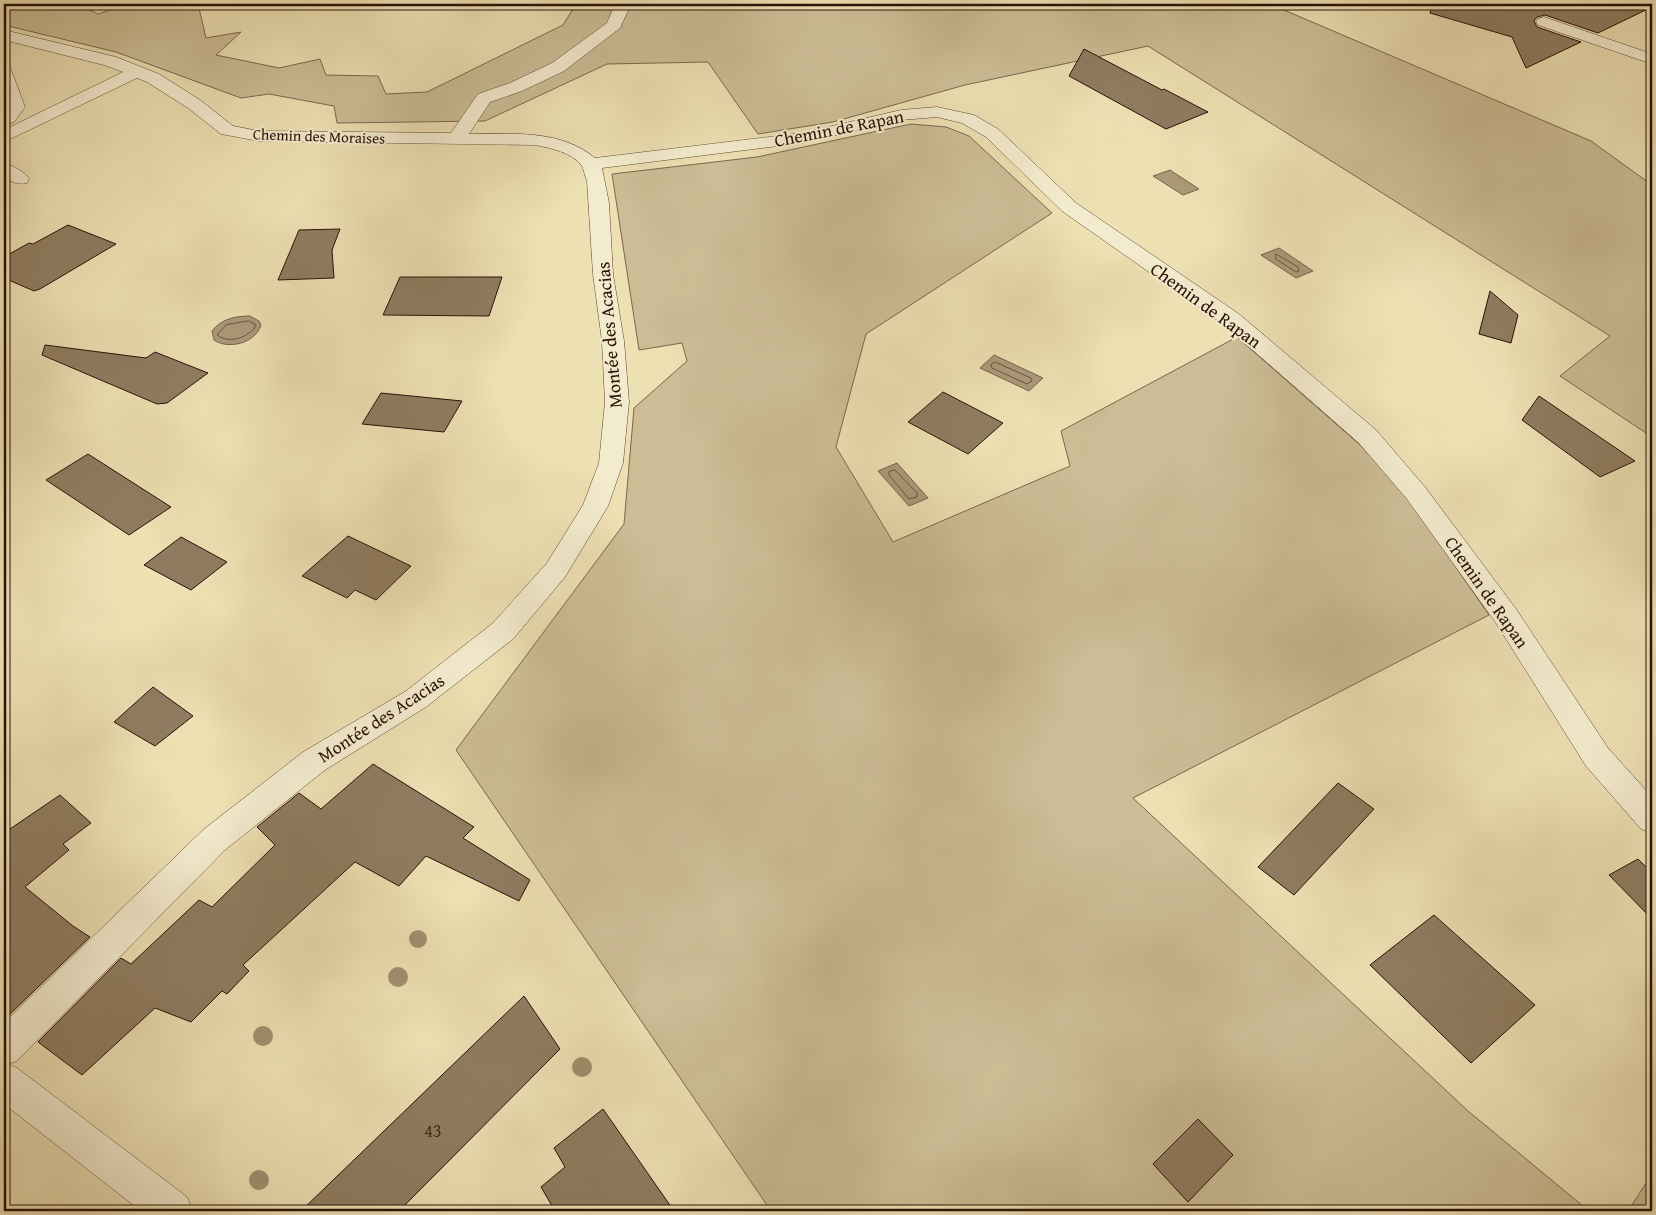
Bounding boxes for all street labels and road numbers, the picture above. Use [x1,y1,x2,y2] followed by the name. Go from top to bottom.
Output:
[772,102,906,154] street label: Chemin de Rapan
[253,123,386,149] street label: Chemin des Moraises
[1145,255,1267,355] street label: Chemin de Rapan
[589,261,629,409] street label: Montée des Acacias
[1438,530,1536,654] street label: Chemin de Rapan
[312,667,450,769] street label: Montée des Acacias

